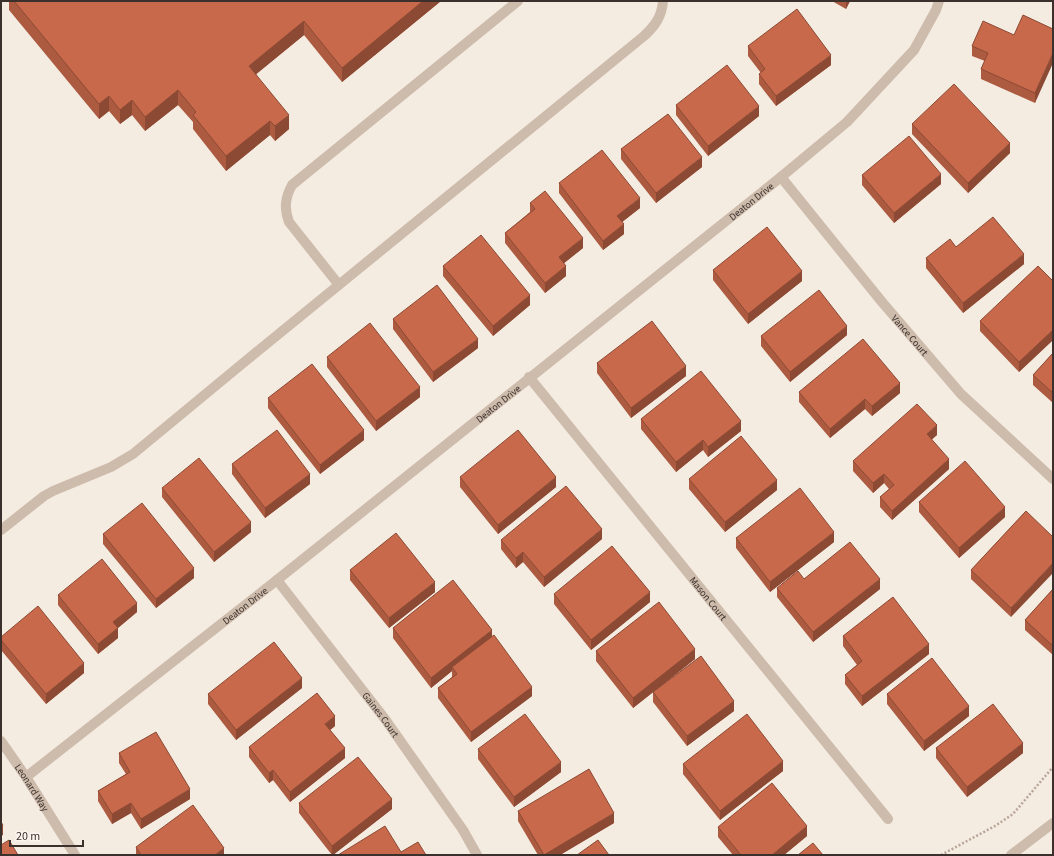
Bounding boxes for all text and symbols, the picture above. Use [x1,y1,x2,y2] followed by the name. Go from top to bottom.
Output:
[726,179,777,224] street label: Deaton Drive
[888,312,932,360] street label: Vance Court
[473,382,524,426] street label: Deaton Drive
[686,574,730,624] street label: Mason Court
[220,584,271,628] street label: Deaton Drive
[358,689,402,741] street label: Gaines Court
[11,761,52,815] street label: Leonard Way
[10,822,83,848] scale bar
[16,828,40,845] text: 20 m

